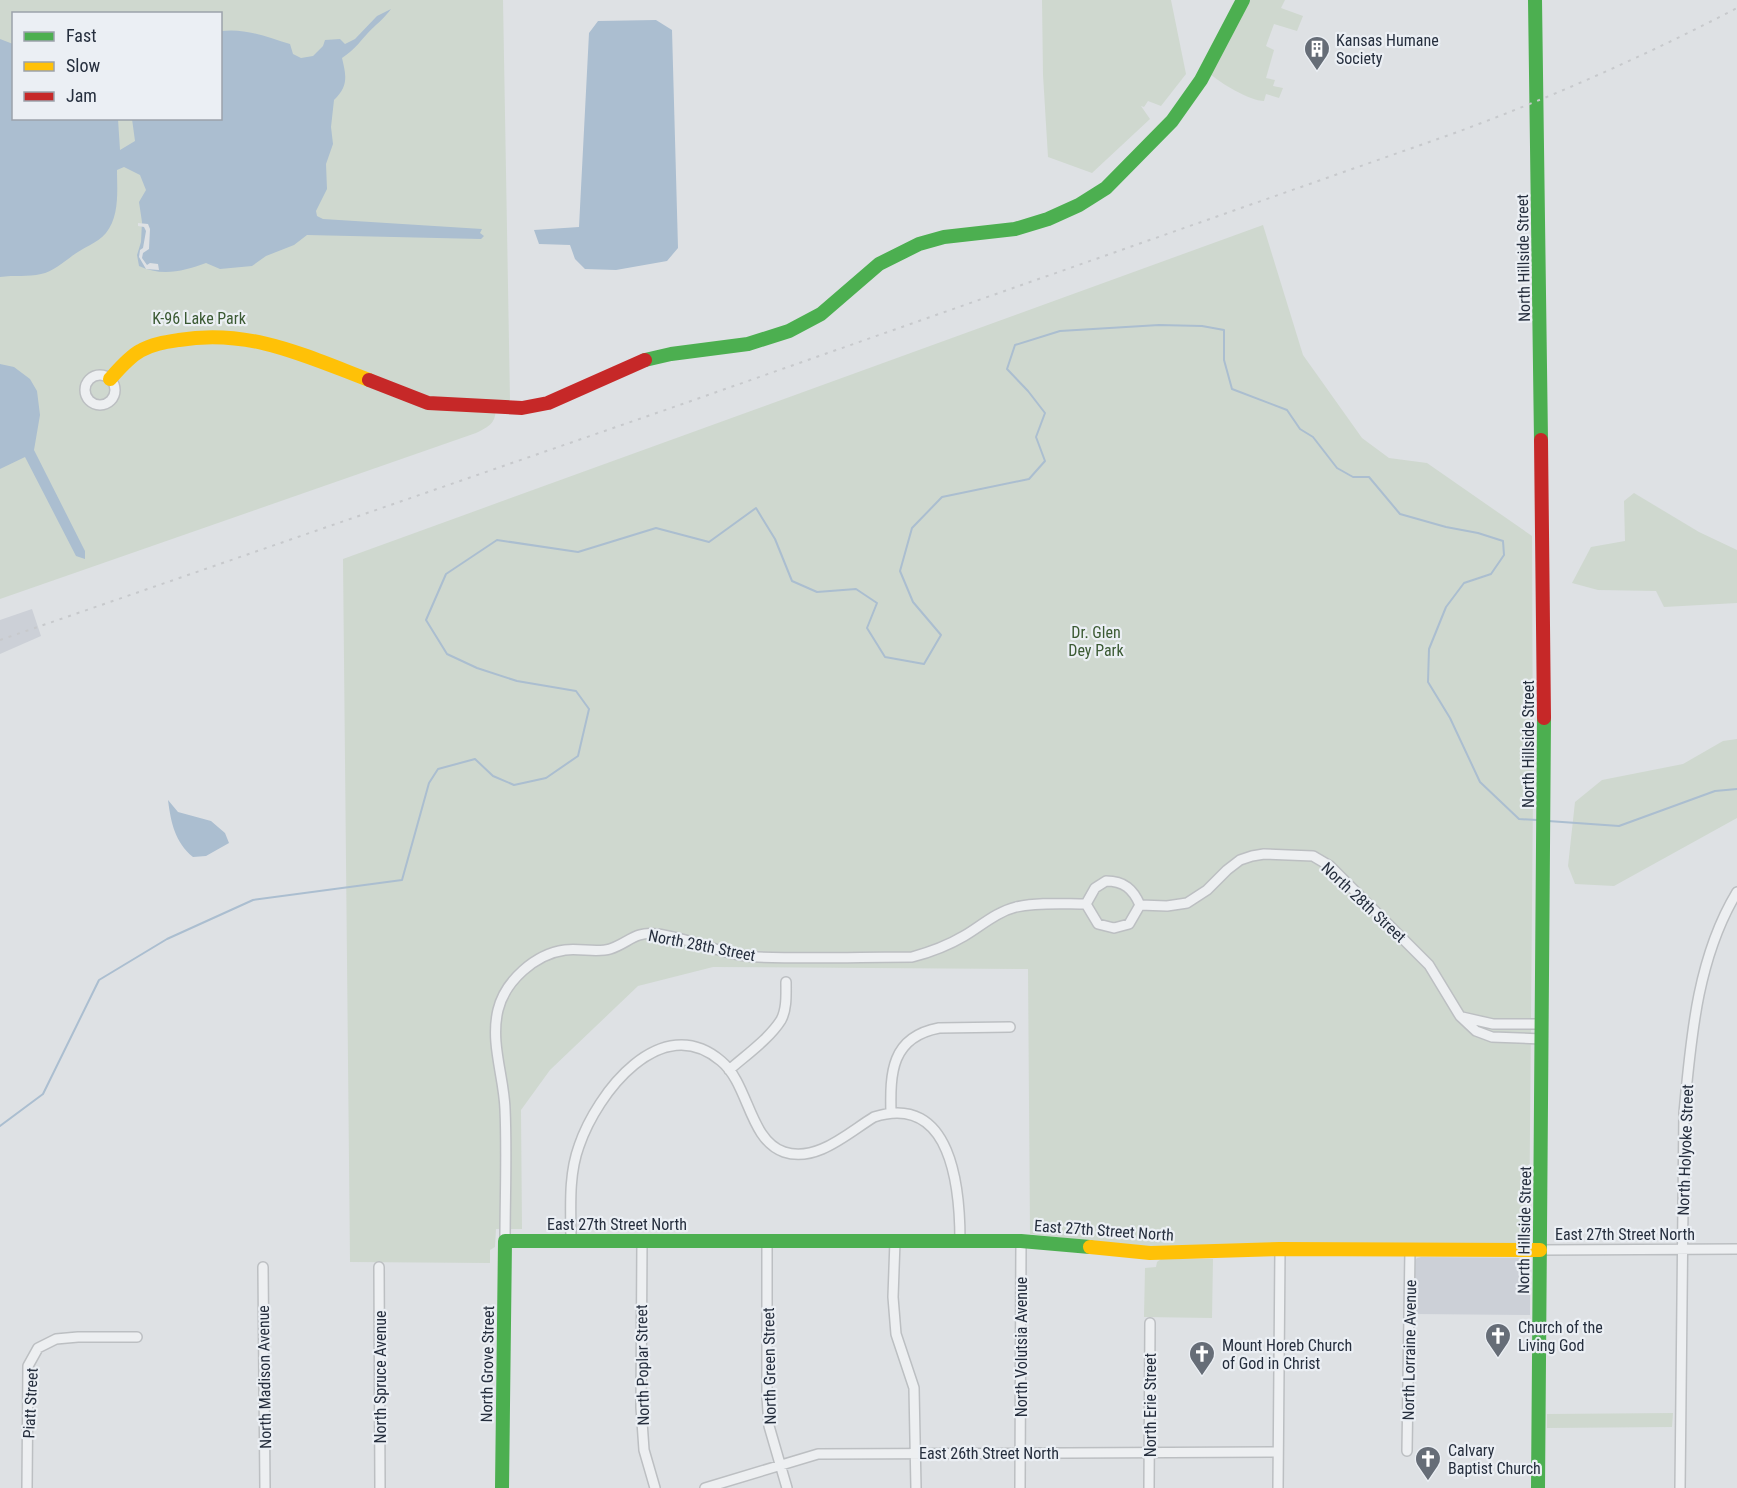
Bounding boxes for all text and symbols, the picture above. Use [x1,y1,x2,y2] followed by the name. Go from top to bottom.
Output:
[12,12,222,120] legend
[66,25,97,46] text: Fast
[1336,31,1439,68] place label: Kansas Humane Society
[1302,34,1332,72] building icon: Kansas Humane Society
[66,55,101,76] text: Slow
[66,85,97,106] text: Jam
[1513,194,1534,322] street label: North Hillside Street
[152,309,247,328] park label: K-96 Lake Park
[1068,623,1124,660] park label: Dr. Glen Dey Park
[1519,680,1538,808] street label: North Hillside Street
[1317,858,1410,947] street label: North 28th Street
[647,926,757,965] street label: North 28th Street
[1674,1084,1697,1216] street label: North Holyoke Street
[1514,1166,1535,1294] street label: North Hillside Street
[547,1215,687,1234] street label: East 27th Street North
[1033,1216,1175,1245] street label: East 27th Street North
[1555,1225,1695,1244] street label: East 27th Street North
[1012,1277,1031,1417] street label: North Volutsia Avenue
[1399,1279,1420,1421] street label: North Lorraine Avenue
[632,1304,653,1426] street label: North Poplar Street
[254,1305,275,1449] street label: North Madison Avenue
[477,1305,498,1423] street label: North Grove Street
[759,1307,780,1425] street label: North Green Street
[371,1311,390,1443] street label: North Spruce Avenue
[1518,1318,1603,1355] place label: Church of the Living God
[1483,1321,1513,1359] church icon: Church of the Living God
[1222,1336,1352,1373] place label: Mount Horeb Church of God in Christ
[1187,1339,1217,1377] church icon: Mount Horeb Church of God in Christ
[1141,1352,1160,1457] street label: North Erie Street
[19,1367,42,1439] street label: Piatt Street
[1448,1441,1541,1478] place label: Calvary Baptist Church
[919,1444,1059,1463] street label: East 26th Street North
[1413,1444,1443,1482] church icon: Calvary Baptist Church

